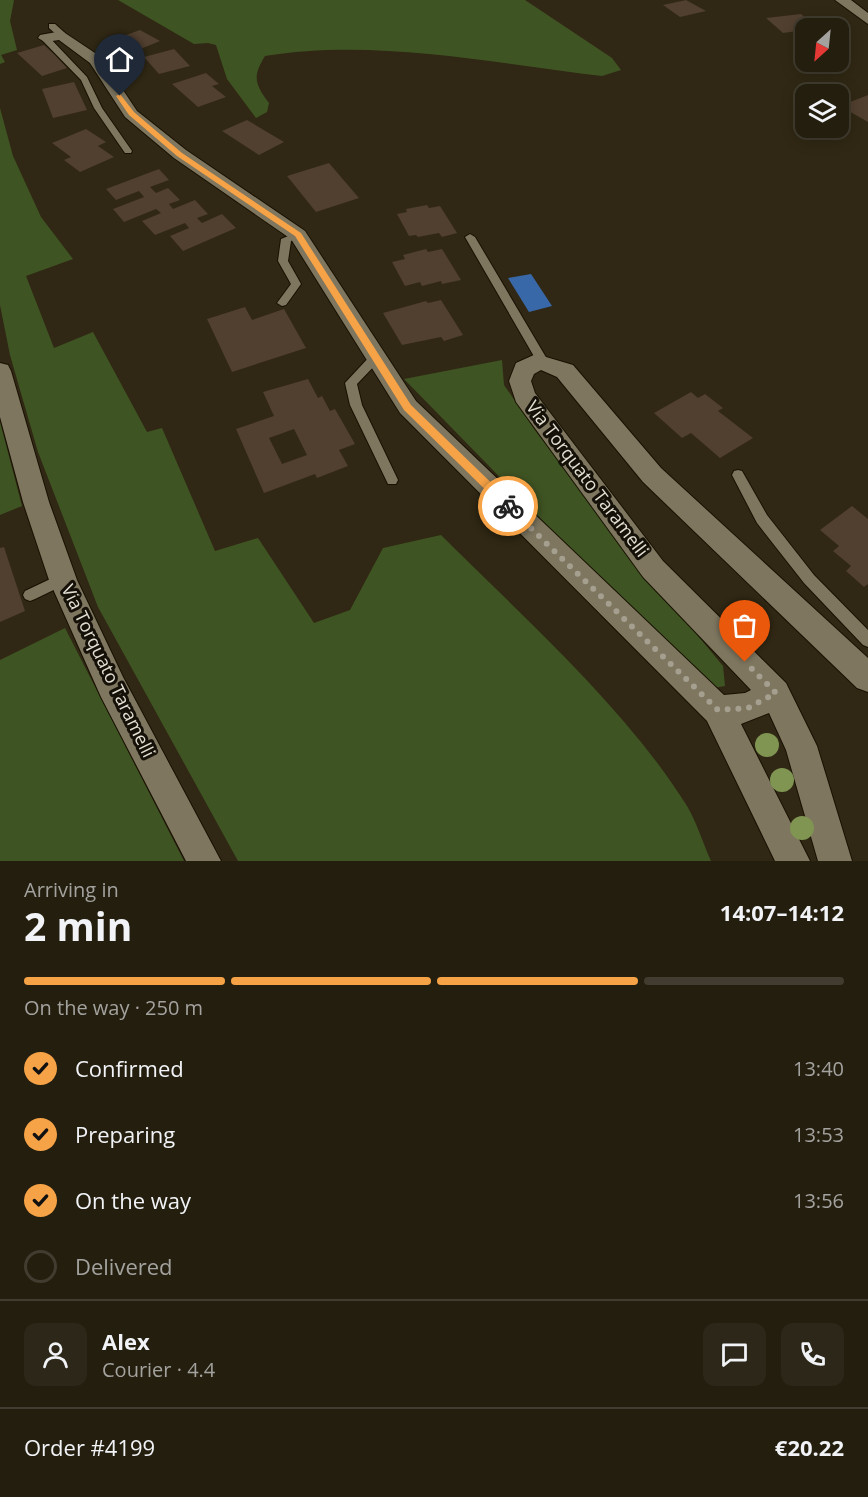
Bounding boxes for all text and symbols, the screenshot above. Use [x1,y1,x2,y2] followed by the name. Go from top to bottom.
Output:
[795,18,849,72] north arrow
[795,18,849,138] map controls
[94,34,145,96] pin
[103,43,136,76] icon: home
[795,84,849,138] button: layers
[521,395,654,561] street label: Via Torquato Taramelli
[478,476,538,536] courier
[492,490,525,523] icon: bike
[57,580,161,761] street label: Via Torquato Taramelli
[719,600,770,662] pin
[728,609,761,642] icon: bag
[24,876,119,903] text: Arriving in
[720,897,844,927] text: 14:07–14:12
[24,899,132,952] text: 2 min
[24,994,203,1021] text: On the way · 250 m
[24,1052,57,1085] icon: check
[75,1053,184,1083] text: Confirmed
[793,1055,844,1082] text: 13:40
[24,1118,57,1151] icon: check
[75,1119,175,1149] text: Preparing
[793,1121,844,1148] text: 13:53
[24,1184,57,1217] icon: check
[75,1185,191,1215] text: On the way
[793,1187,844,1214] text: 13:56
[75,1251,173,1281] text: Delivered
[24,1323,87,1386] button: person
[703,1323,766,1386] button: chat
[781,1323,844,1386] button: phone
[102,1326,150,1356] text: Alex
[102,1356,215,1383] text: Courier · 4.4
[24,1432,155,1462] text: Order #4199
[775,1432,844,1462] text: €20.22

